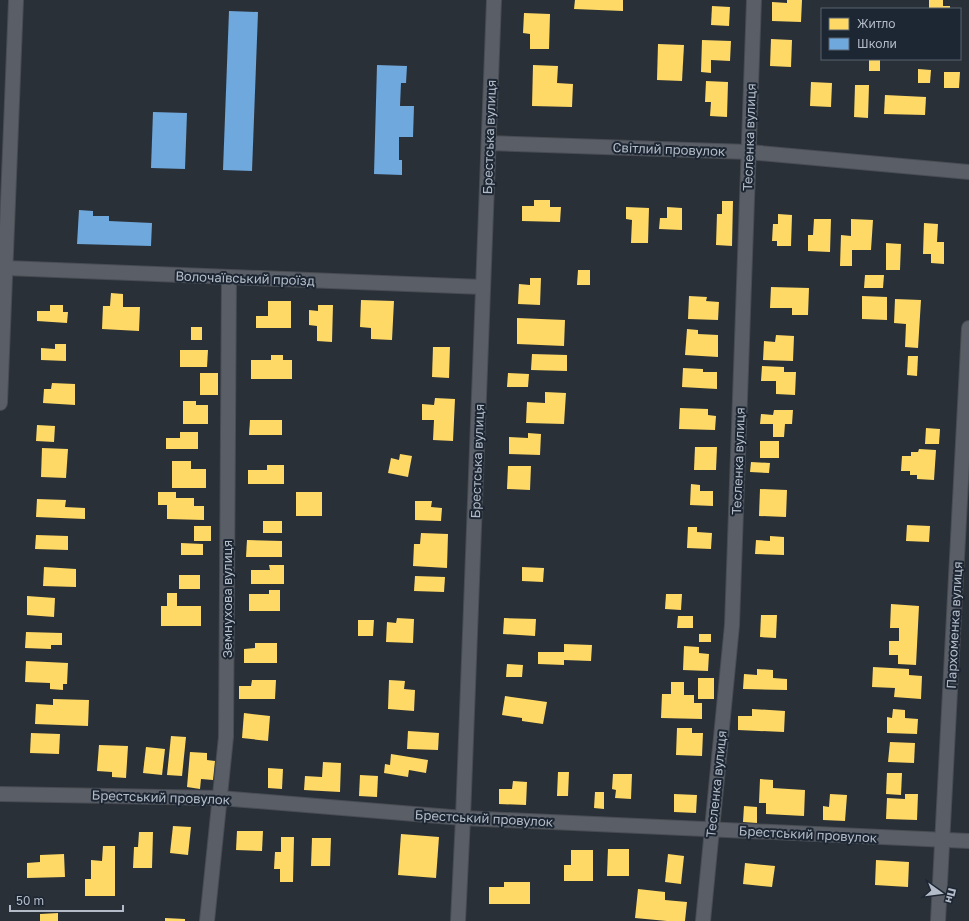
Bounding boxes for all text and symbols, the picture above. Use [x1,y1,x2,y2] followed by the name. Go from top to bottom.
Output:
[821,8,961,60] legend
[857,16,895,31] text: Житло
[857,36,897,51] text: Школи
[479,79,499,195] street label: Брестська вулиця
[739,83,759,191] street label: Тесленка вулиця
[612,139,726,159] street label: Світлий провулок
[175,268,315,288] street label: Волочаївський проїзд
[467,403,487,519] street label: Брестська вулиця
[728,407,748,515] street label: Тесленка вулиця
[219,540,235,658] street label: Земнухова вулиця
[943,561,965,689] street label: Пархоменка вулиця
[702,730,730,838] street label: Тесленка вулиця
[91,787,231,807] street label: Брестський провулок
[414,806,554,830] street label: Брестський провулок
[738,822,878,846] street label: Брестський провулок
[921,873,961,913] north arrow
[10,887,123,913] scale bar
[943,887,959,905] text: Пн
[16,893,44,908] text: 50 m

